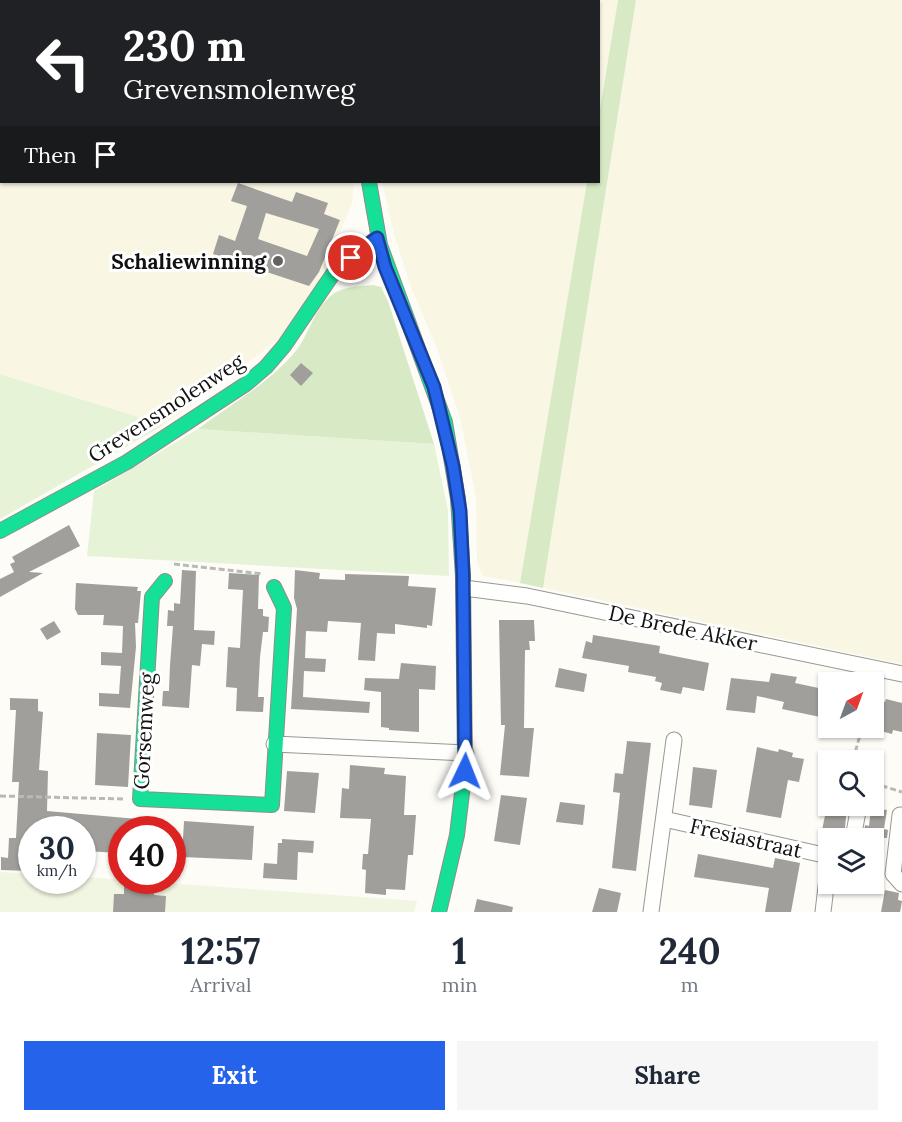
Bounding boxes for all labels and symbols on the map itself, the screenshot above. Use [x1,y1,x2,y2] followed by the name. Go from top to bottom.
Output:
[325,232,376,283] pin
[111,248,267,275] place label: Schaliewinning
[271,254,285,268] marker: Schaliewinning
[83,347,249,469] street label: Grevensmolenweg
[606,599,760,657] street label: De Brede Akker
[127,672,161,790] street label: Gorsemweg
[818,672,884,738] north arrow
[433,739,497,803] position arrow
[687,812,806,864] street label: Fresiastraat
[108,816,186,894] speed limit sign: 40

